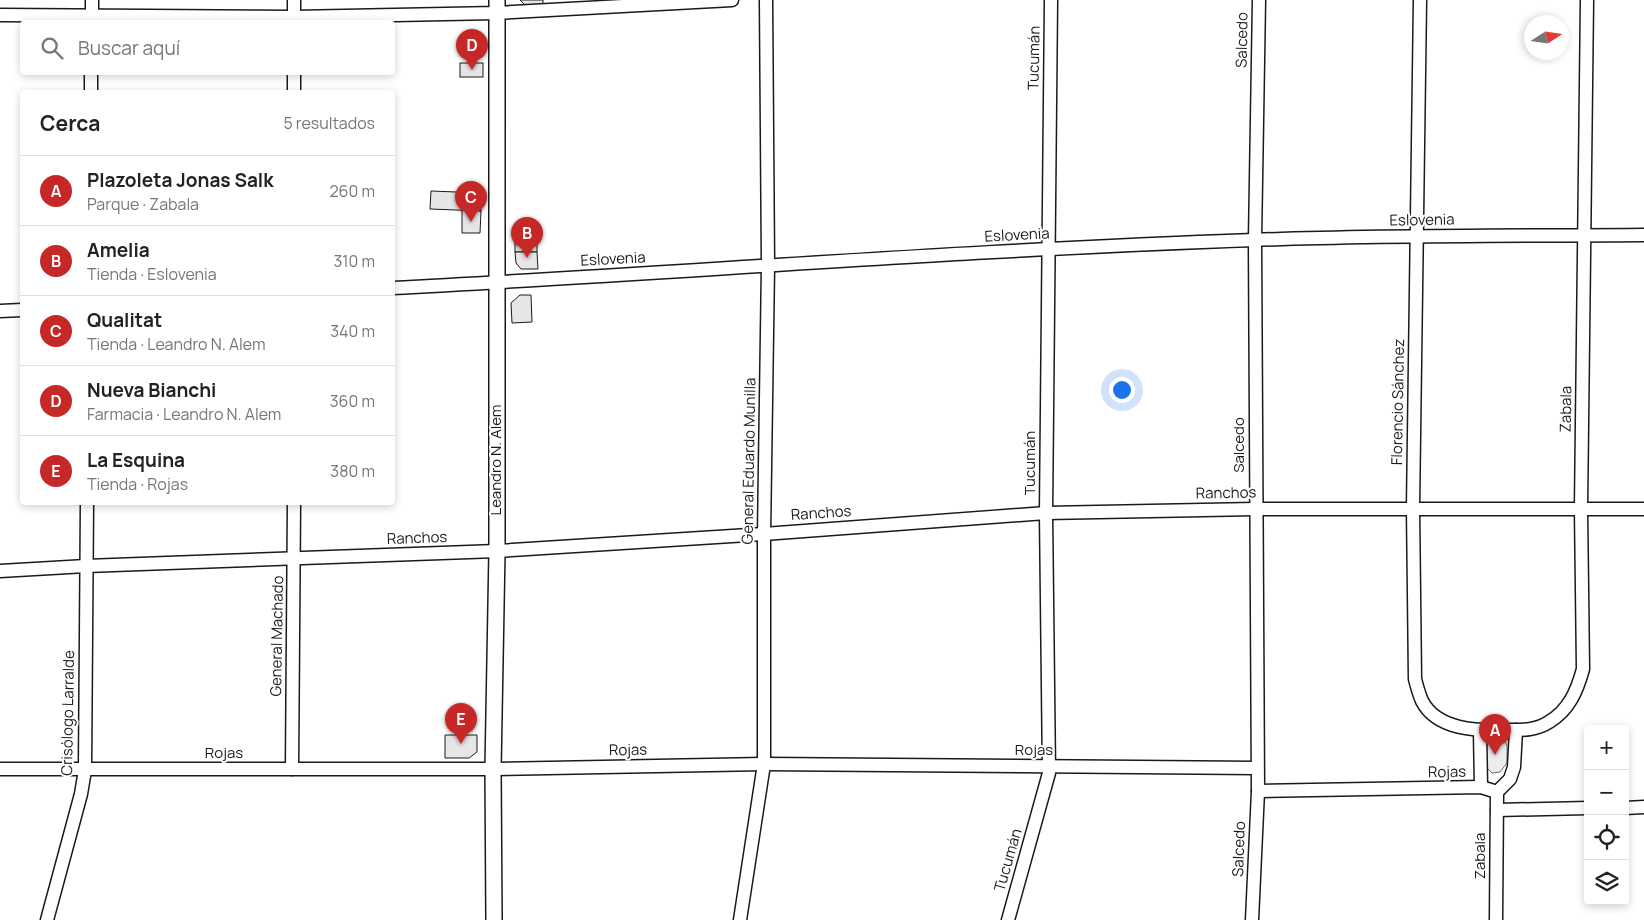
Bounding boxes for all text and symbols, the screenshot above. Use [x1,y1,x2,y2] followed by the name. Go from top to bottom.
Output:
[1231,12,1252,68] street label: Salcedo
[1524,15,1569,60] north arrow
[20,20,395,75] search box
[1022,26,1045,90] street label: Tucumán
[456,29,488,70] pin: D
[38,34,66,62] icon: search
[78,35,180,61] text: Buscar aquí
[40,109,100,137] text: Cerca
[283,112,375,134] text: 5 resultados
[87,167,273,193] text: Plazoleta Jonas Salk
[51,180,61,202] text: A
[329,180,375,202] text: 260 m
[455,181,487,222] pin: C
[87,193,199,215] text: Parque · Zabala
[1389,208,1455,231] street label: Eslovenia
[511,217,543,258] pin: B
[984,222,1050,247] street label: Eslovenia
[87,237,150,263] text: Amelia
[580,246,646,271] street label: Eslovenia
[51,250,61,272] text: B
[333,250,375,272] text: 310 m
[87,263,217,285] text: Tienda · Eslovenia
[87,307,162,333] text: Qualitat
[50,320,62,342] text: C
[330,320,375,342] text: 340 m
[87,333,265,355] text: Tienda · Leandro N. Alem
[1386,339,1409,465] street label: Florencio Sánchez
[87,377,216,403] text: Nueva Bianchi
[737,377,760,544] street label: General Eduardo Munilla
[1109,377,1135,403] your location
[1555,386,1576,432] street label: Zabala
[50,390,62,412] text: D
[330,390,375,412] text: 360 m
[87,403,281,425] text: Farmacia · Leandro N. Alem
[485,405,506,515] street label: Leandro N. Alem
[1228,417,1249,473] street label: Salcedo
[1019,431,1040,495] street label: Tucumán
[87,447,185,473] text: La Esquina
[51,460,61,482] text: E
[330,460,375,482] text: 380 m
[87,473,188,495] text: Tienda · Rojas
[1196,481,1257,504] street label: Ranchos
[790,500,852,525] street label: Ranchos
[386,526,448,549] street label: Ranchos
[265,575,288,697] street label: General Machado
[56,650,79,776] street label: Crisólogo Larralde
[445,703,477,744] pin: E
[1479,714,1511,755] pin: A
[1584,725,1629,905] map controls
[1584,725,1629,770] button: +
[609,739,647,760] street label: Rojas
[1015,739,1053,760] street label: Rojas
[205,742,243,763] street label: Rojas
[1428,761,1466,782] street label: Rojas
[1584,770,1629,815] button: −
[1584,815,1629,860] button: locate
[1227,821,1250,877] street label: Salcedo
[989,826,1026,894] street label: Tucumán
[1469,833,1490,879] street label: Zabala
[1584,860,1629,905] button: layers

